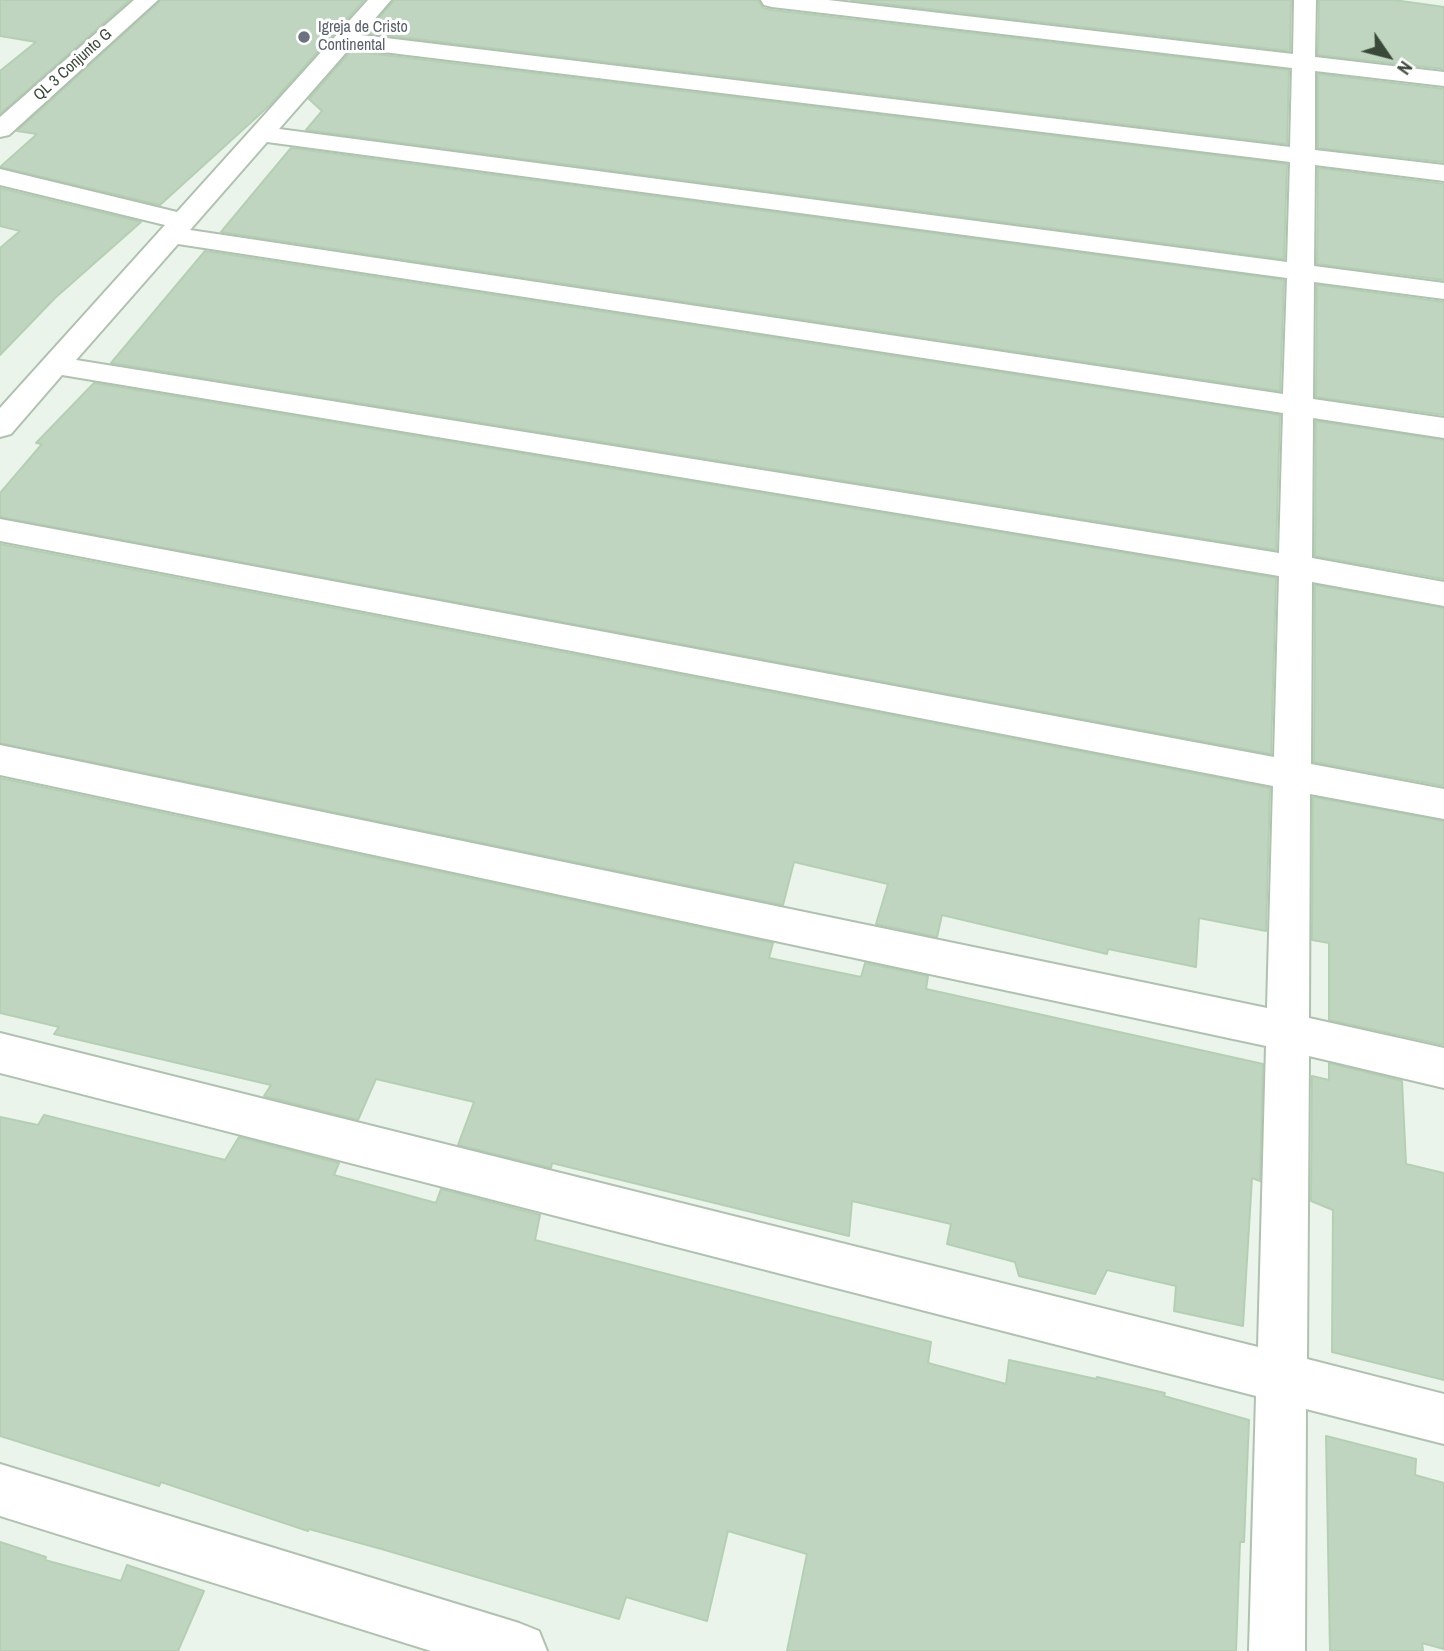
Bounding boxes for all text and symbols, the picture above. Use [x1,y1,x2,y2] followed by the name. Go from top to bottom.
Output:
[318,18,408,56] place label: Igreja de Cristo Continental
[1353,21,1423,91] north arrow
[30,25,116,105] street label: QL 3 Conjunto G
[296,29,312,45] marker: Igreja de Cristo Continental
[1391,56,1419,80] text: N

